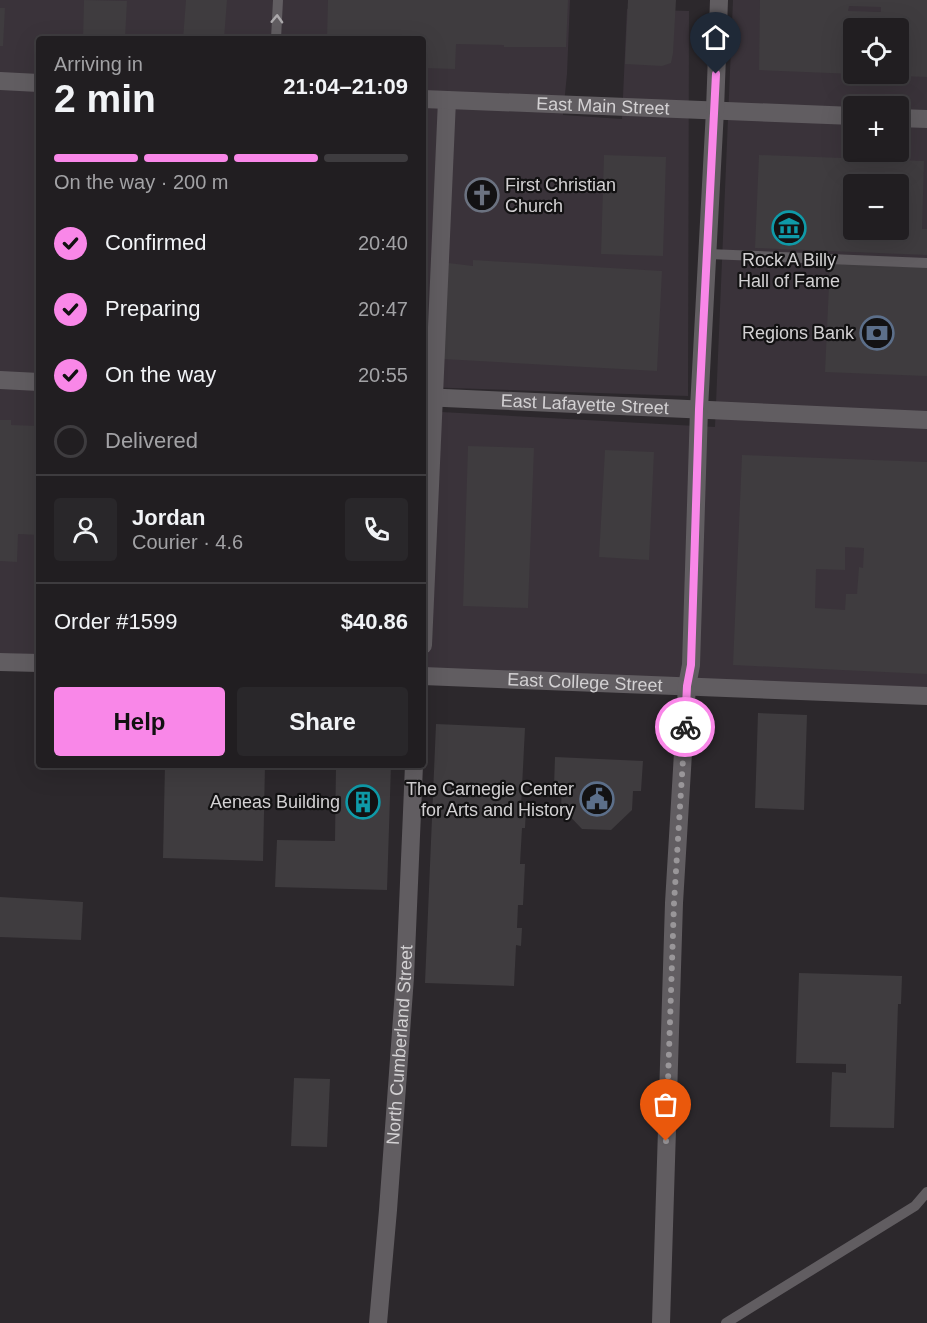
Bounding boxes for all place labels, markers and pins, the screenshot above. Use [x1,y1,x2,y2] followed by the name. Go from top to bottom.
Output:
[690,12,741,74] pin
[505,175,616,216] place label: First Christian Church
[464,177,500,213] church icon: First Christian Church
[771,210,807,246] museum icon: Rock A Billy Hall of Fame
[738,250,840,291] place label: Rock A Billy Hall of Fame
[859,315,895,351] bank icon: Regions Bank
[742,323,855,343] place label: Regions Bank
[406,779,574,820] place label: The Carnegie Center for Arts and History
[579,781,615,817] public building icon: The Carnegie Center for Arts and History
[345,784,381,820] building icon: Aeneas Building
[210,792,340,812] place label: Aeneas Building
[640,1079,691,1141] pin

